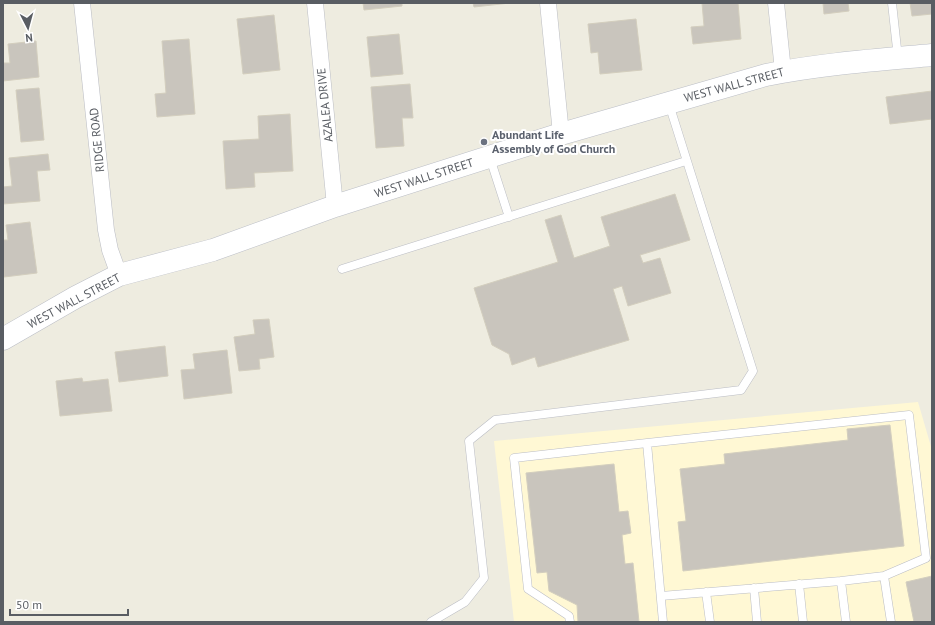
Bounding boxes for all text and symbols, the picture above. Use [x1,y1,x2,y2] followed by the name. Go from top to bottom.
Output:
[8,8,48,48] north arrow
[25,31,33,45] text: N
[682,64,786,105] street label: WEST WALL STREET
[313,67,336,143] street label: AZALEA DRIVE
[86,107,107,173] street label: RIDGE ROAD
[492,127,615,156] place label: Abundant Life Assembly of God Church
[479,137,489,147] marker: Abundant Life Assembly of God Church
[372,154,476,201] street label: WEST WALL STREET
[25,270,123,331] street label: WEST WALL STREET
[10,591,128,617] scale bar
[16,597,42,612] text: 50 m

